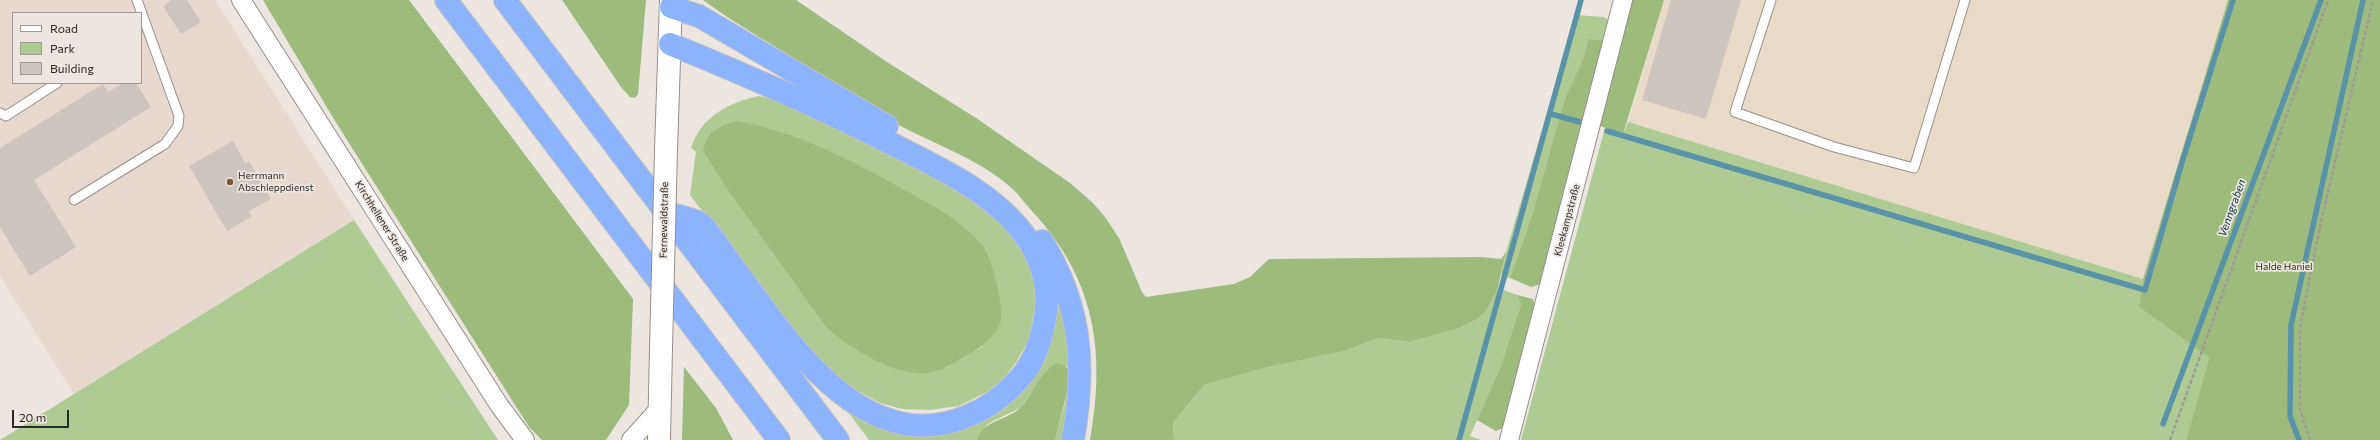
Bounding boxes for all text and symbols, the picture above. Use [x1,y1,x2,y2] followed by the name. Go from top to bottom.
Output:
[12,12,142,84] legend
[50,21,78,35] text: Road
[50,41,75,55] text: Park
[50,61,94,75] text: Building
[238,170,314,194] place label: Herrmann Abschleppdienst
[225,177,235,187] marker: Herrmann Abschleppdienst
[2216,178,2248,238] water label: Venngraben
[352,179,412,263] street label: Kirchhellener Straße
[657,182,671,258] street label: Fernewaldstraße
[1552,183,1582,257] street label: Kleekampstraße
[2255,261,2313,273] park label: Halde Haniel
[14,402,71,428] scale bar
[19,410,46,424] text: 20 m

